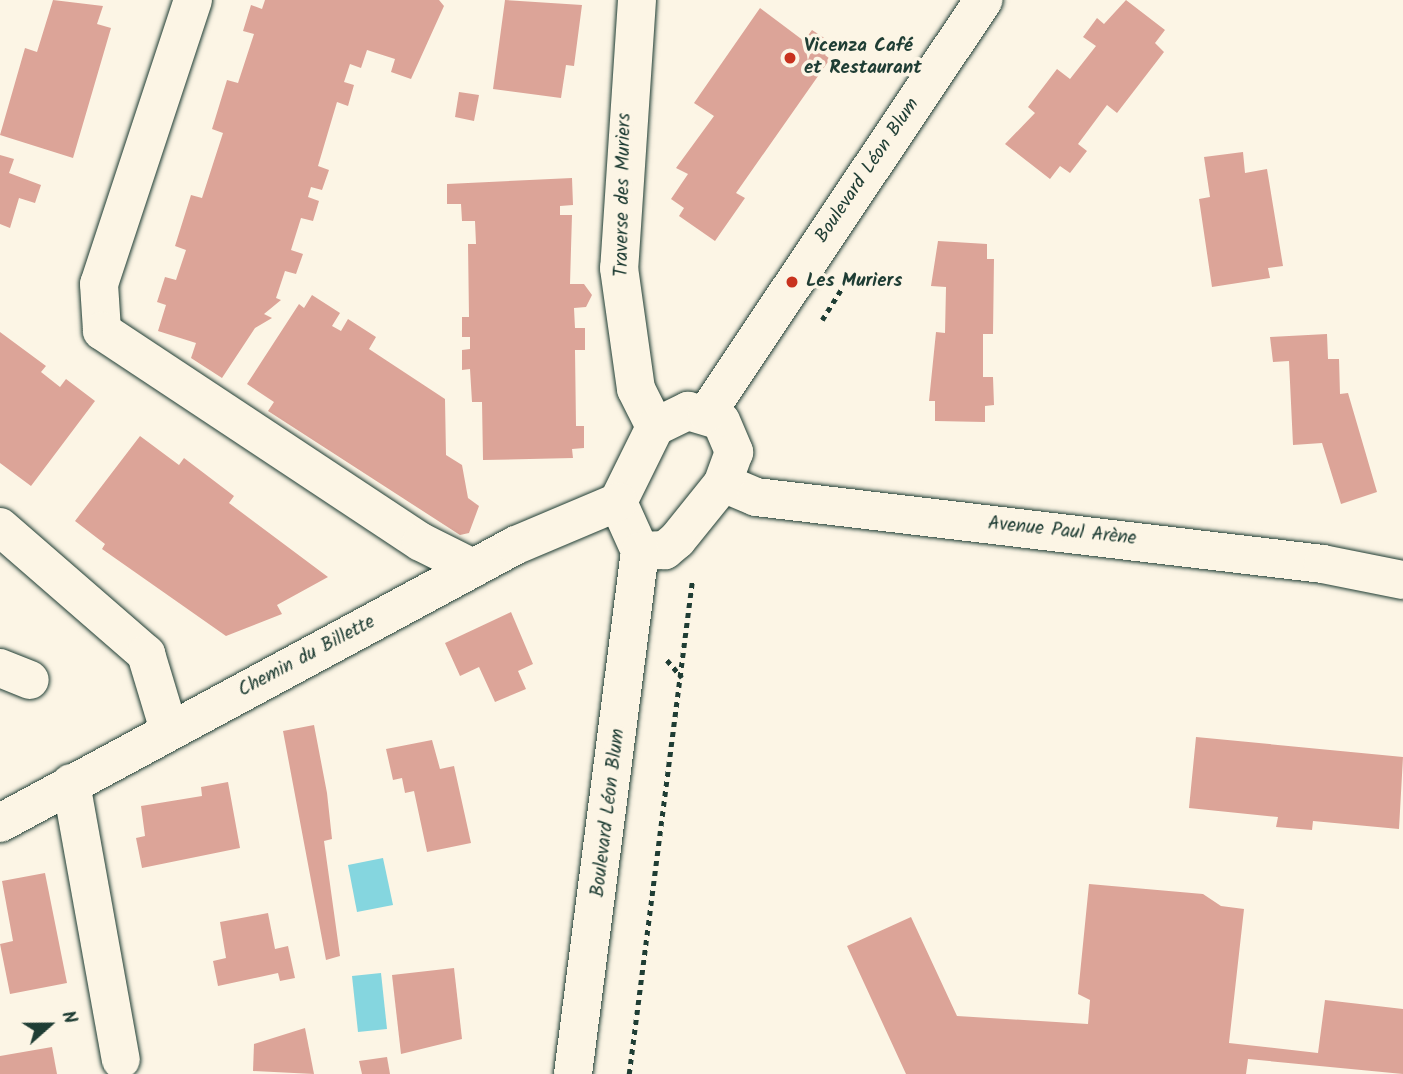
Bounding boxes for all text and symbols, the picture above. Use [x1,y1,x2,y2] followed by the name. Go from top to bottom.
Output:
[804,36,922,80] place label: Vicenza Café et Restaurant
[782,50,798,66] marker: Vicenza Café et Restaurant
[811,94,925,248] street label: Boulevard Léon Blum
[611,113,637,277] street label: Traverse des Muriers
[806,271,902,293] place label: Les Muriers
[784,274,800,290] marker: Les Muriers
[987,513,1137,551] street label: Avenue Paul Arène
[235,611,379,703] street label: Chemin du Billette
[587,728,631,898] street label: Boulevard Léon Blum
[14,990,84,1060] north arrow
[52,1006,85,1028] text: N

